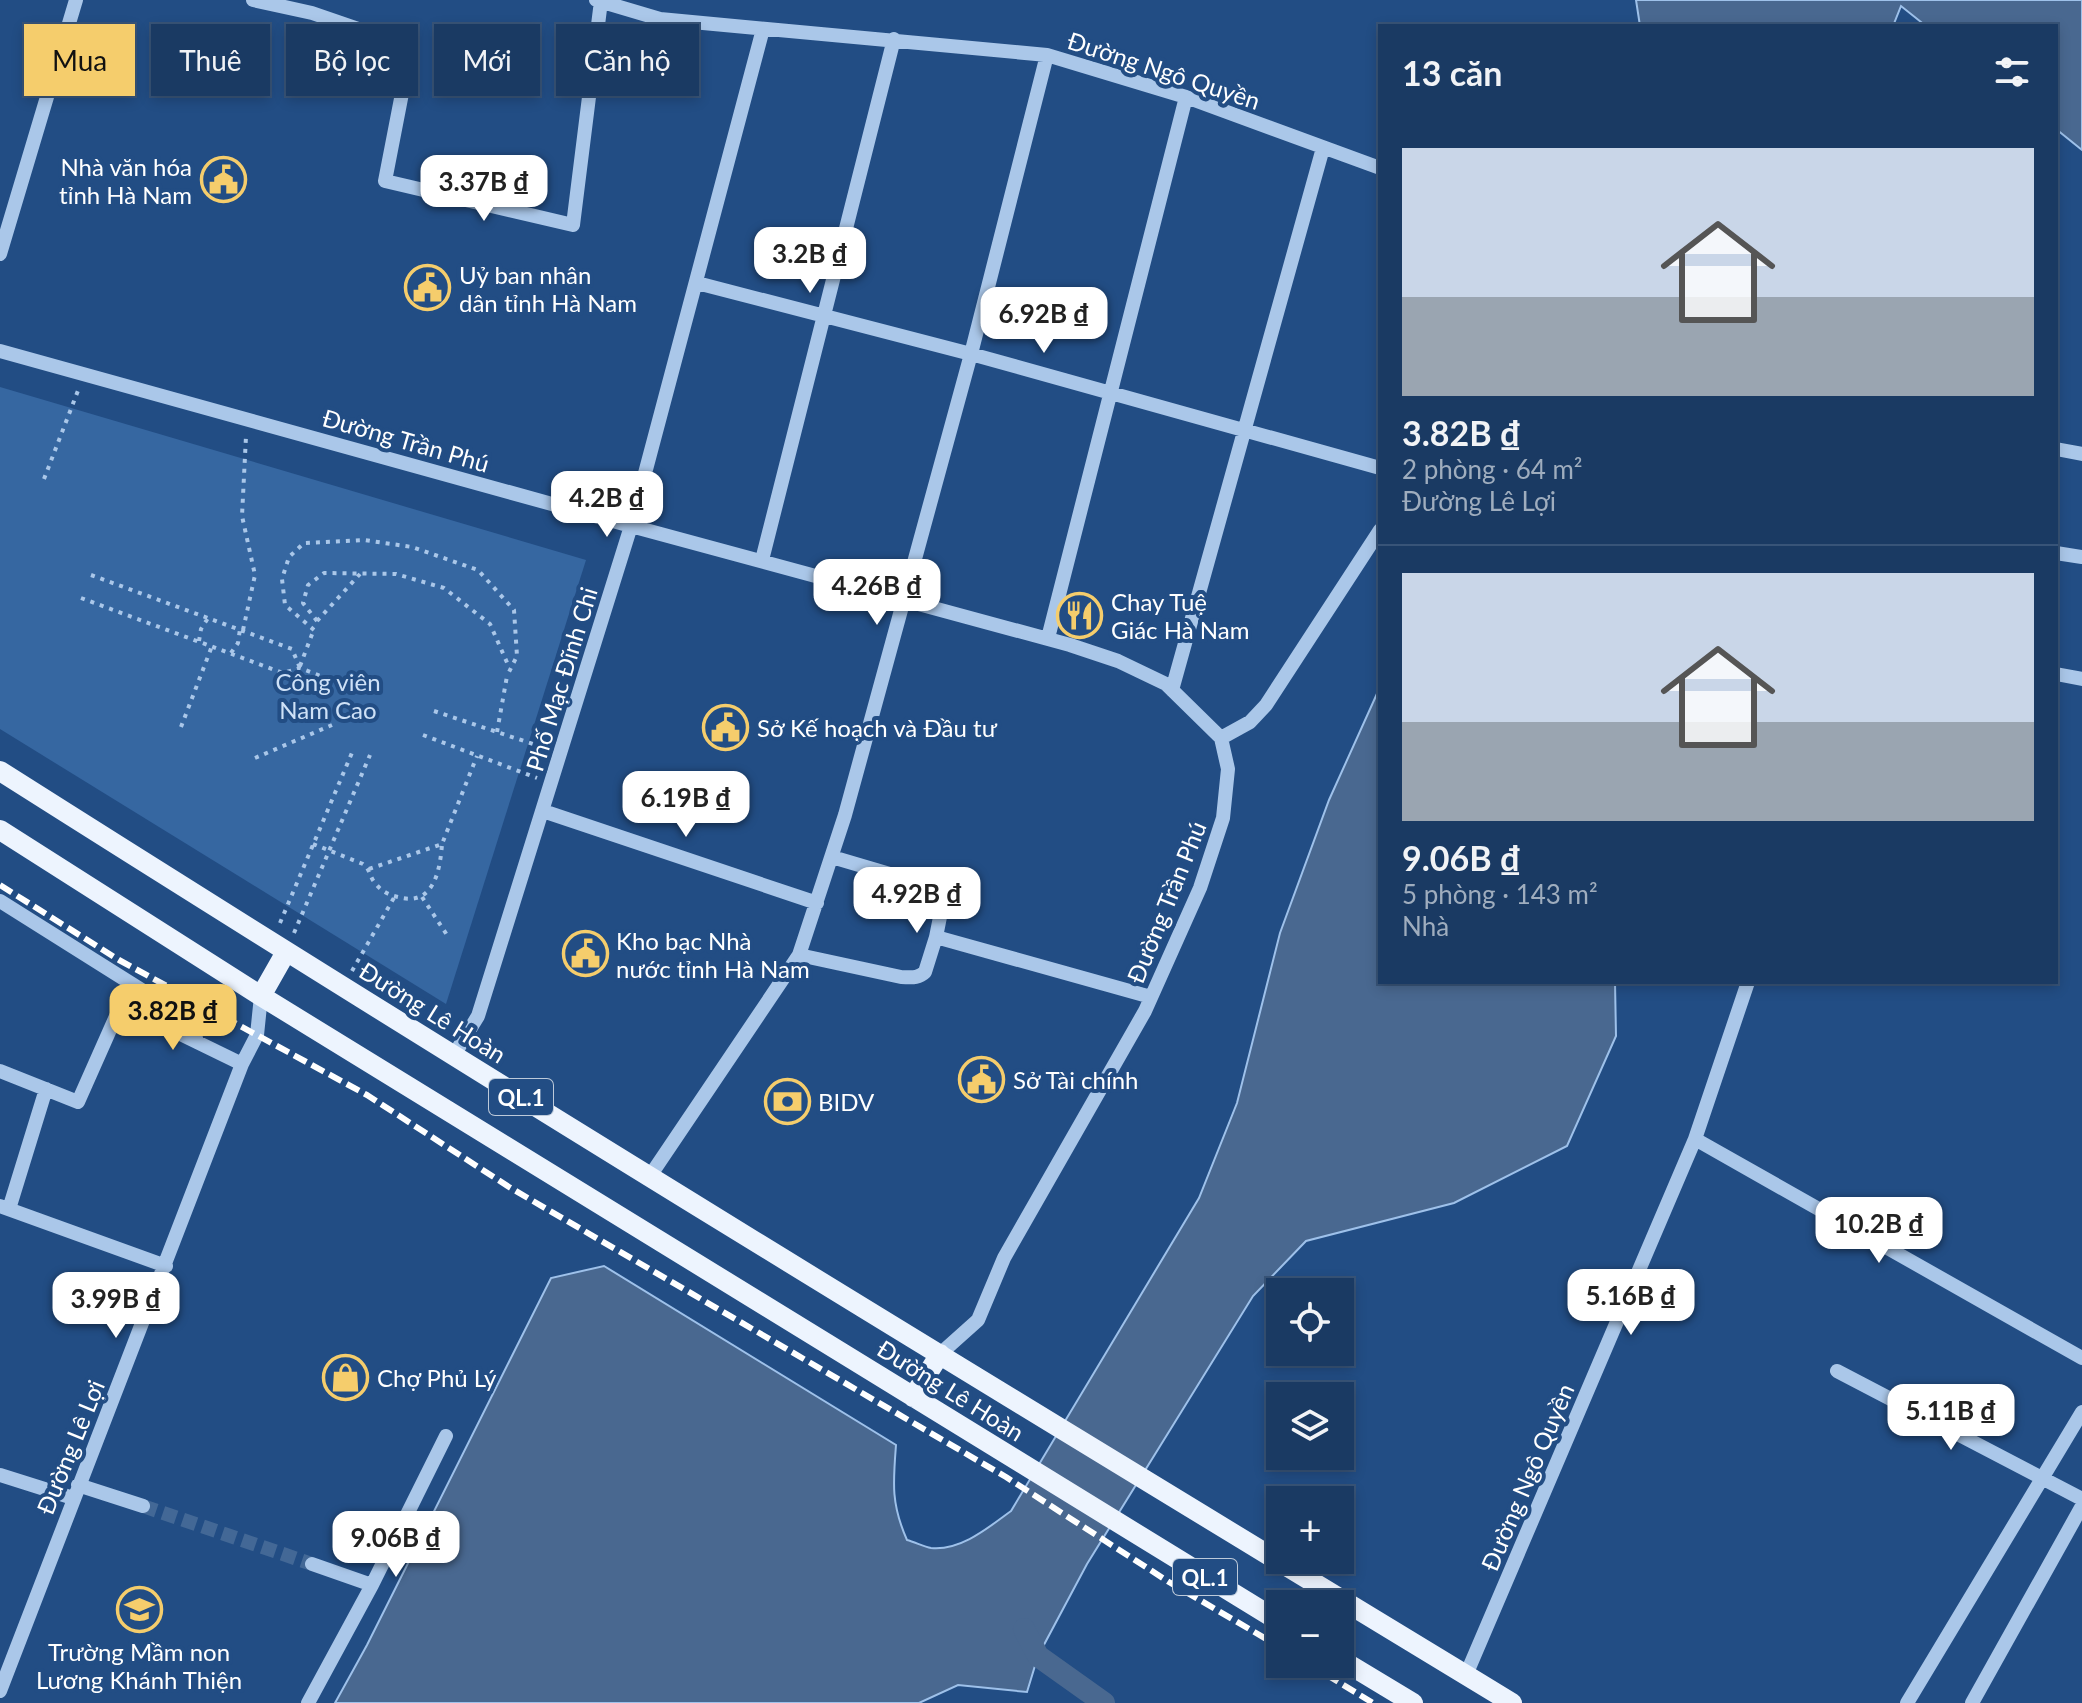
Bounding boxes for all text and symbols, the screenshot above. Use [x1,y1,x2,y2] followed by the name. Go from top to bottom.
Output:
[24,24,135,96] chip: Mua
[151,24,270,96] chip: Thuê
[286,24,418,96] chip: Bộ lọc
[434,24,540,96] chip: Mới
[556,24,699,96] chip: Căn hộ
[1064,25,1264,115] street label: Đường Ngô Quyền
[1990,50,2034,94] icon: filters
[1402,52,1503,93] text: 13 căn
[59,152,192,209] place label: Nhà văn hóa tỉnh Hà Nam
[410,155,558,223] pin: 3.37B ₫
[199,156,247,204] public building icon: Nhà văn hóa tỉnh Hà Nam
[439,165,529,197] text: 3.37B ₫
[1646,200,1790,344] icon: home
[745,227,875,295] pin: 3.2B ₫
[772,237,848,269] text: 3.2B ₫
[459,260,637,317] place label: Uỷ ban nhân dân tỉnh Hà Nam
[404,264,452,312] public building icon: Uỷ ban nhân dân tỉnh Hà Nam
[970,287,1118,355] pin: 6.92B ₫
[999,297,1089,329] text: 6.92B ₫
[319,402,493,478] street label: Đường Trần Phú
[1402,412,1521,453] text: 3.82B ₫
[1402,453,1583,485] text: 2 phòng · 64 m²
[542,471,672,539] pin: 4.2B ₫
[569,481,645,513] text: 4.2B ₫
[1402,485,1556,517] text: Đường Lê Lợi
[803,559,951,627] pin: 4.26B ₫
[832,569,922,601] text: 4.26B ₫
[519,583,603,775] street label: Phố Mạc Đĩnh Chi
[1111,587,1249,644] place label: Chay Tuệ Giác Hà Nam
[1056,591,1104,639] restaurant icon: Chay Tuệ Giác Hà Nam
[1646,625,1790,769] icon: home
[275,667,381,724] park label: Công viên Nam Cao
[702,703,750,751] public building icon: Sở Kế hoạch và Đầu tư
[757,713,998,742] place label: Sở Kế hoạch và Đầu tư
[612,771,760,839] pin: 6.19B ₫
[641,781,731,813] text: 6.19B ₫
[1120,817,1212,987] street label: Đường Trần Phú
[1402,837,1521,878] text: 9.06B ₫
[843,867,991,935] pin: 4.92B ₫
[872,877,962,909] text: 4.92B ₫
[1402,878,1598,910] text: 5 phòng · 143 m²
[1402,910,1449,942] text: Nhà
[616,926,810,983] place label: Kho bạc Nhà nước tỉnh Hà Nam
[561,930,609,978] public building icon: Kho bạc Nhà nước tỉnh Hà Nam
[354,955,512,1069] street label: Đường Lê Hoàn
[99,984,247,1052] pin: 3.82B ₫
[128,994,218,1026] text: 3.82B ₫
[958,1055,1006,1103] public building icon: Sở Tài chính
[1013,1065,1138,1094] place label: Sở Tài chính
[763,1077,811,1125] bank icon: BIDV
[489,1079,553,1115] road number: QL.1
[818,1087,875,1116] place label: BIDV
[1805,1197,1953,1265] pin: 10.2B ₫
[1834,1207,1924,1239] text: 10.2B ₫
[1557,1269,1705,1337] pin: 5.16B ₫
[42,1272,190,1340] pin: 3.99B ₫
[1266,1278,1354,1678] map controls
[1266,1278,1354,1366] button: locate
[1586,1279,1676,1311] text: 5.16B ₫
[71,1282,161,1314] text: 3.99B ₫
[872,1333,1030,1447] street label: Đường Lê Hoàn
[322,1353,370,1401] shop icon: Chợ Phủ Lý
[377,1363,497,1392] place label: Chợ Phủ Lý
[30,1376,110,1518] street label: Đường Lê Lợi
[1474,1379,1580,1575] street label: Đường Ngô Quyền
[1266,1382,1354,1470] button: layers
[1877,1384,2025,1452] pin: 5.11B ₫
[1906,1394,1996,1426] text: 5.11B ₫
[1266,1486,1354,1574] button: +
[322,1511,470,1579] pin: 9.06B ₫
[351,1521,441,1553] text: 9.06B ₫
[1173,1559,1237,1595] road number: QL.1
[115,1585,163,1633] school or university icon: Trường Mầm non Lương Khánh Thiện
[1266,1590,1354,1678] button: −
[36,1637,242,1694] place label: Trường Mầm non Lương Khánh Thiện

